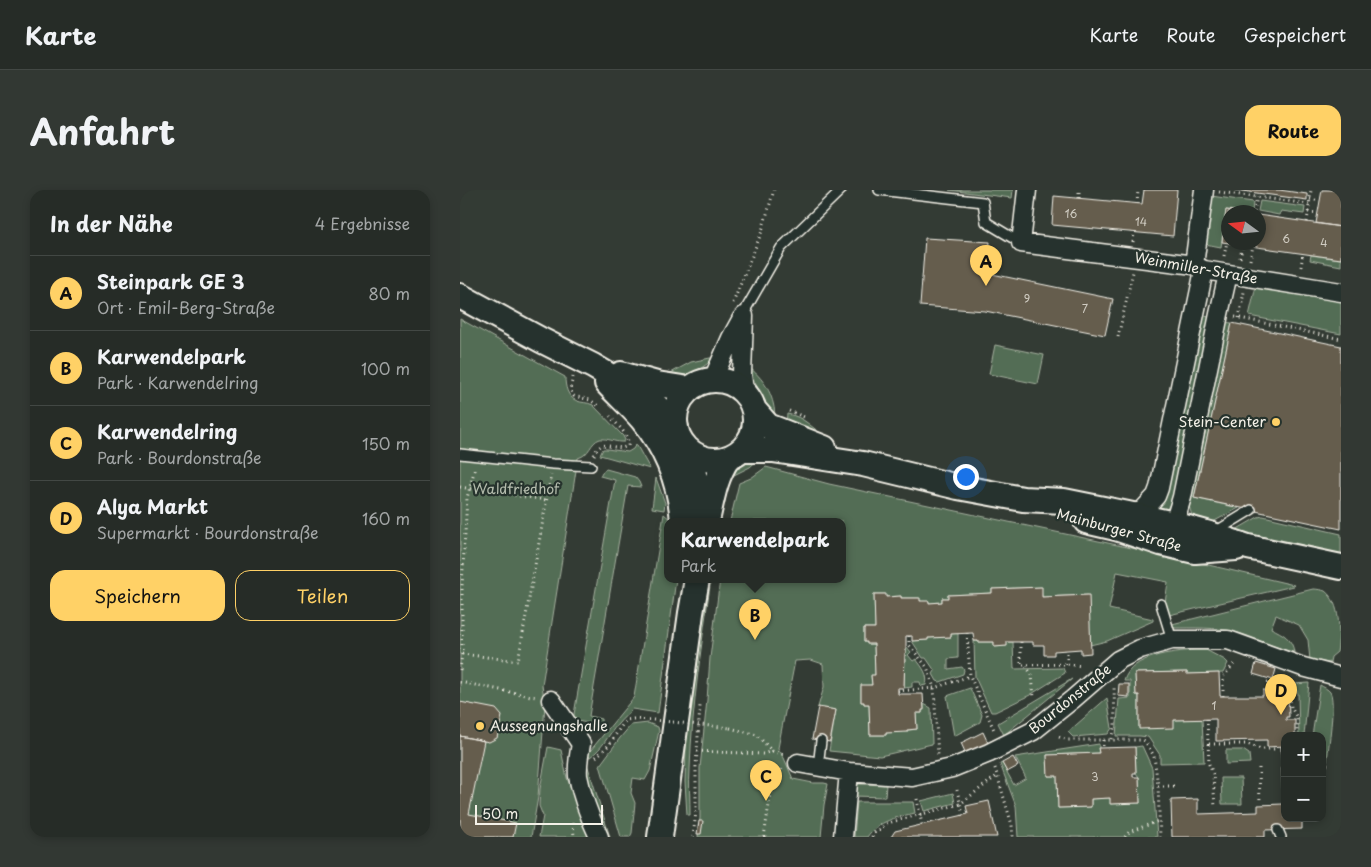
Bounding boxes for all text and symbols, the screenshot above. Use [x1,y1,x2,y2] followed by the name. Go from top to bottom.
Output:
[25,17,97,53] text: Karte
[1090,21,1138,48] text: Karte
[1166,21,1216,48] text: Route
[1244,21,1346,48] text: Gespeichert
[30,104,175,157] text: Anfahrt
[1245,105,1341,156] button: Route
[1065,205,1078,222] house number: 16
[1221,205,1266,250] north arrow
[50,207,172,239] text: In der Nähe
[315,211,410,235] text: 4 Ergebnisse
[1135,213,1147,230] house number: 14
[1282,230,1290,247] house number: 6
[1320,234,1328,251] house number: 4
[970,245,1002,286] pin: A
[1133,246,1259,289] street label: Weinmiller-Straße
[97,267,244,295] text: Steinpark GE 3
[60,281,72,305] text: A
[368,281,410,305] text: 80 m
[1024,290,1030,307] house number: 9
[97,295,275,319] text: Ort · Emil-Berg-Straße
[1082,300,1088,317] house number: 7
[97,342,246,370] text: Karwendelpark
[61,356,71,380] text: B
[361,356,410,380] text: 100 m
[97,370,258,394] text: Park · Karwendelring
[1179,411,1266,432] place label: Stein-Center
[1270,416,1282,428] marker: Stein-Center
[97,417,237,445] text: Karwendelring
[60,431,72,455] text: C
[362,431,410,455] text: 150 m
[97,445,262,469] text: Park · Bourdonstraße
[953,464,979,490] your location
[472,478,561,499] park label: Waldfriedhof
[97,492,208,520] text: Alya Markt
[1054,503,1184,556] street label: Mainburger Straße
[60,506,72,530] text: D
[362,506,410,530] text: 160 m
[664,518,846,583] popup
[97,520,319,544] text: Supermarkt · Bourdonstraße
[680,525,830,553] text: Karwendelpark
[680,553,716,577] text: Park
[50,570,225,621] button: Speichern
[235,570,410,621] button: Teilen
[739,599,771,640] pin: B
[1024,659,1116,739] street label: Bourdonstraße
[1265,674,1297,715] pin: D
[1212,697,1217,714] house number: 1
[490,715,608,736] place label: Aussegnungshalle
[474,720,486,732] marker: Aussegnungshalle
[1281,732,1326,822] map controls
[1281,732,1326,777] button: +
[750,760,782,801] pin: C
[1091,768,1099,785] house number: 3
[1281,777,1326,822] button: −
[475,802,602,825] scale bar
[482,803,518,824] text: 50 m

